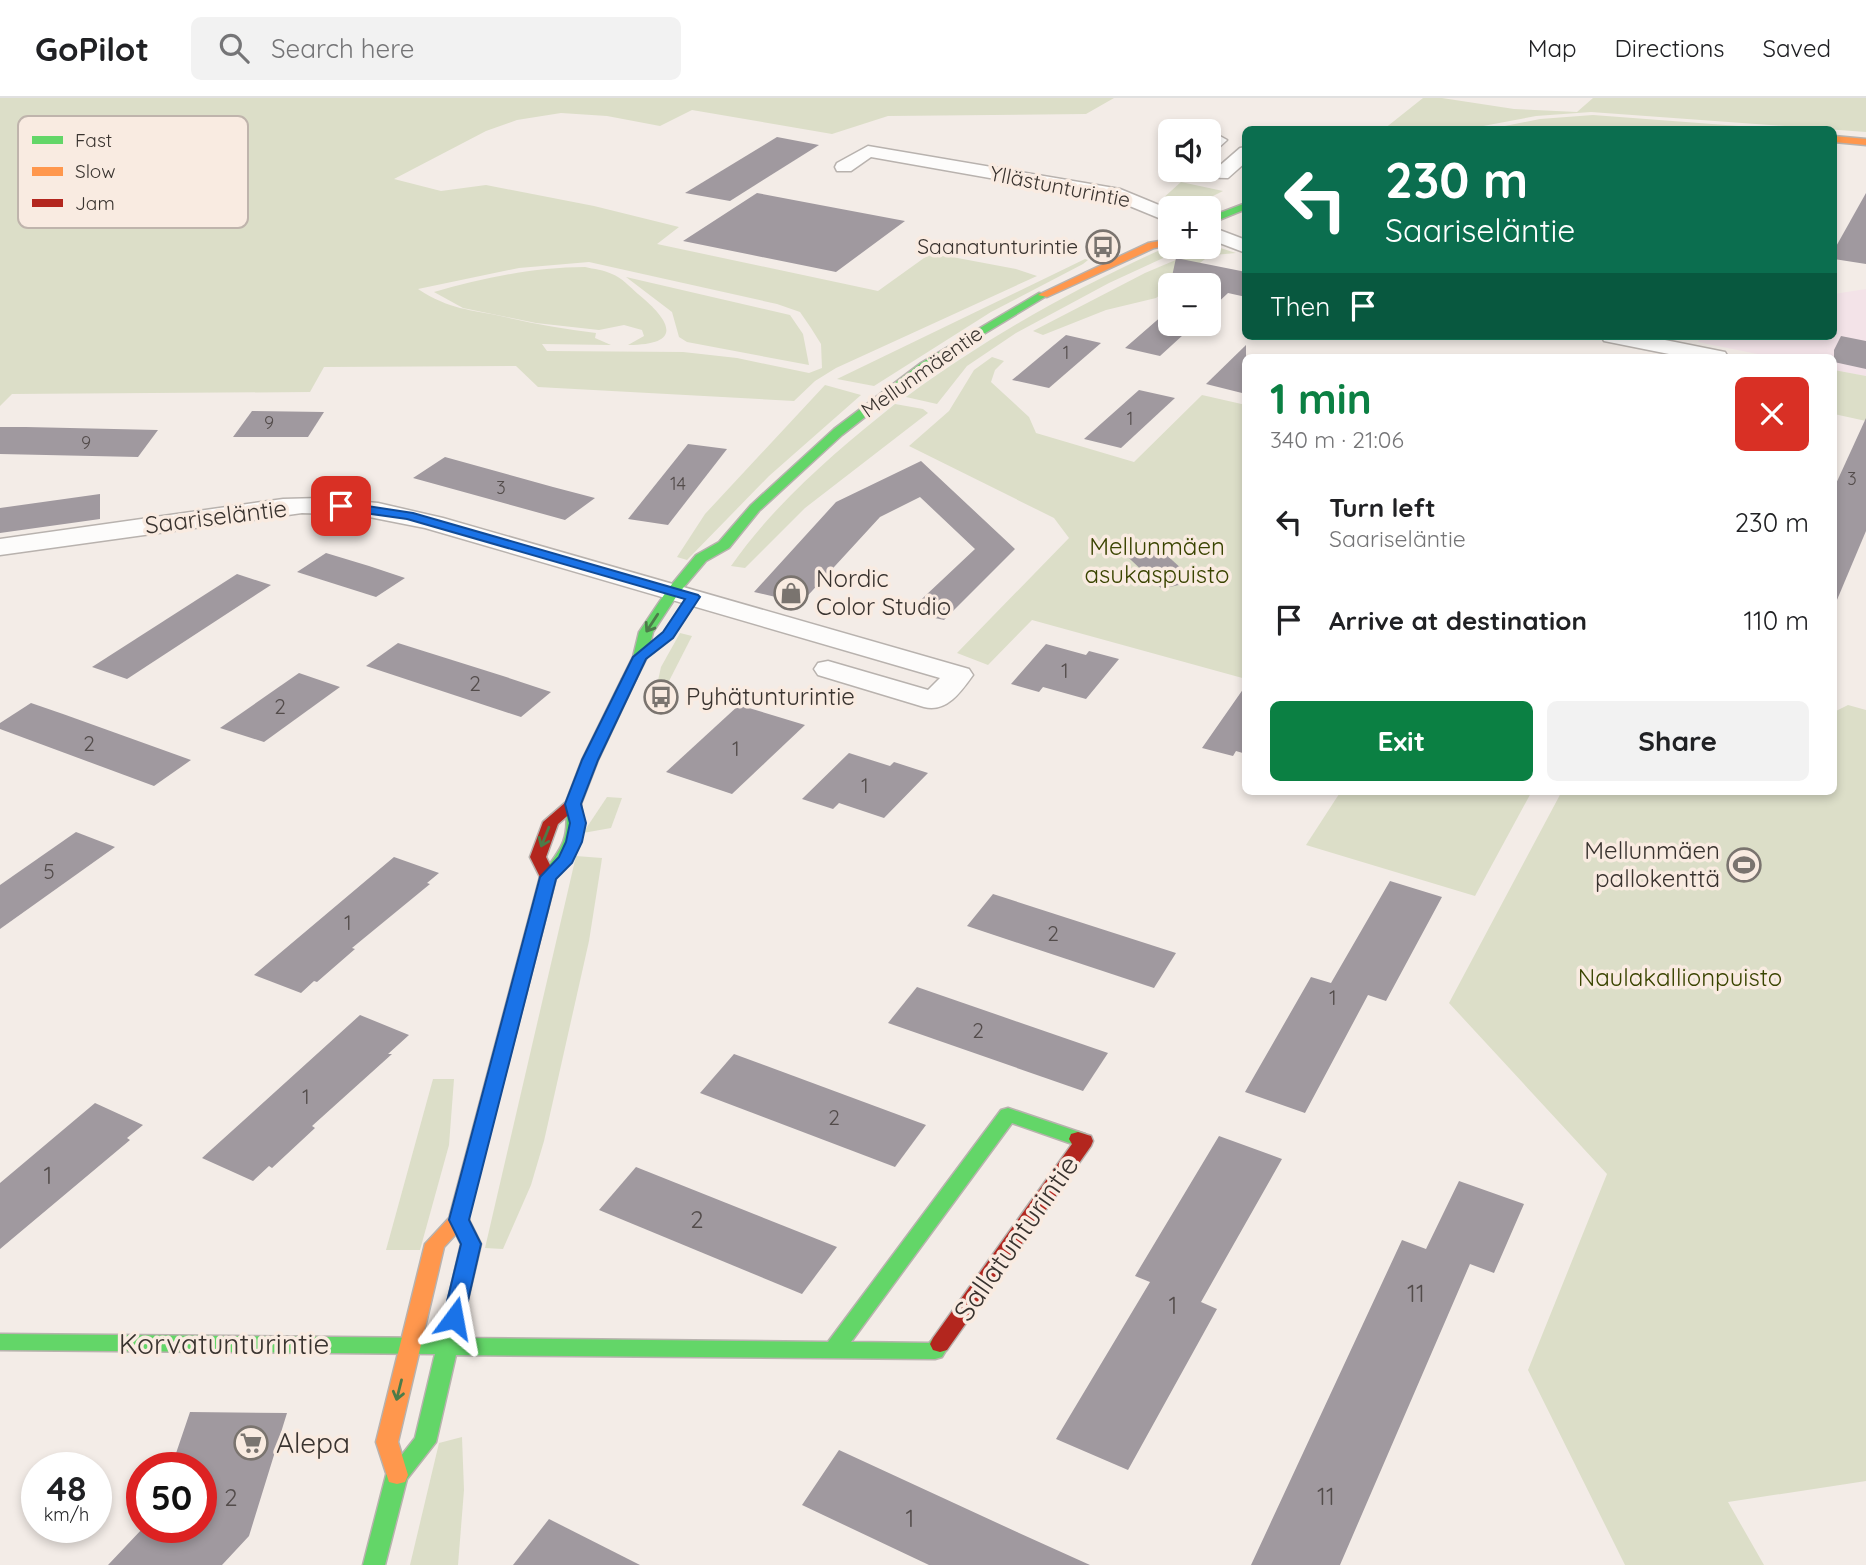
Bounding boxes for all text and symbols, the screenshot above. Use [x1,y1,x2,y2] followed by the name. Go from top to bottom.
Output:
[191,17,681,80] search box
[35,28,149,69] text: GoPilot
[215,29,253,67] icon: search
[271,32,414,65] text: Search here
[1528,33,1577,63] text: Map
[1615,33,1725,63] text: Directions
[1763,33,1831,63] text: Saved
[18,116,248,228] legend
[1158,119,1221,336] map controls
[1158,119,1221,182] button: sound
[75,128,112,152] text: Fast
[1385,149,1528,210] text: 230 m
[1270,154,1361,245] icon: left
[75,159,116,183] text: Slow
[988,160,1133,212] street label: Yllästunturintie
[75,191,115,215] text: Jam
[1158,196,1221,259] button: +
[1385,210,1575,250] text: Saariseläntie
[1084,228,1122,266] bus stop icon: Saanatunturintie
[917,233,1078,259] place label: Saanatunturintie
[1158,273,1221,336] button: −
[1344,287,1382,325] icon: arrive
[1270,290,1330,323] text: Then
[856,320,987,423] street label: Mellunmäentie
[1063,341,1069,364] house number: 1
[1270,372,1372,425] text: 1 min
[1735,377,1809,451] button: close
[1127,407,1133,430] house number: 1
[264,411,274,434] house number: 9
[1270,425,1404,454] text: 340 m · 21:06
[81,431,91,454] house number: 9
[1847,467,1857,490] house number: 3
[670,472,686,495] house number: 14
[311,476,371,536] pin
[496,476,506,499] house number: 3
[322,487,360,525] icon: arrive
[1329,491,1436,524] text: Turn left
[143,492,289,540] street label: Saariseläntie
[1270,503,1308,541] icon: left
[1735,506,1809,539] text: 230 m
[1329,524,1466,553] text: Saariseläntie
[1084,531,1230,589] park label: Mellunmäen asukaspuisto
[816,563,951,621] place label: Nordic Color Studio
[772,574,810,612] shop icon: Nordic Color Studio
[1270,601,1308,639] icon: arrive
[1329,604,1587,637] text: Arrive at destination
[1743,604,1809,637] text: 110 m
[645,612,659,632] one-way arrow
[1061,657,1069,683] house number: 1
[469,670,481,696] house number: 2
[642,678,680,716] bus stop icon: Pyhätunturintie
[686,681,855,711] place label: Pyhätunturintie
[274,693,286,719] house number: 2
[1270,701,1533,781] button: Exit
[1547,701,1809,781] button: Share
[83,730,95,756] house number: 2
[732,735,740,761] house number: 1
[861,772,869,798] house number: 1
[537,825,550,847] one-way arrow
[1584,835,1720,893] place label: Mellunmäen pallokenttä
[1725,846,1763,884] sports icon: Mellunmäen pallokenttä
[43,858,55,884] house number: 5
[344,909,352,935] house number: 1
[1047,920,1059,946] house number: 2
[1578,962,1782,992] park label: Naulakallionpuisto
[1329,984,1337,1010] house number: 1
[972,1017,984,1043] house number: 2
[302,1083,310,1109] house number: 1
[828,1104,840,1130] house number: 2
[946,1148,1086,1327] street label: Sallatunturintie
[44,1160,52,1190] house number: 1
[690,1204,704,1234] house number: 2
[1407,1278,1425,1308] house number: 11
[417,1281,491,1355] position arrow
[1169,1290,1177,1320] house number: 1
[119,1326,329,1361] street label: Korvatunturintie
[392,1378,405,1401] one-way arrow
[232,1424,270,1462] supermarket icon: Alepa
[276,1425,350,1460] place label: Alepa
[126,1452,217,1543] speed limit sign: 50
[47,1466,86,1510] text: 48
[1317,1481,1335,1511] house number: 11
[224,1482,238,1512] house number: 2
[44,1503,89,1526] text: km/h
[906,1503,914,1533] house number: 1

